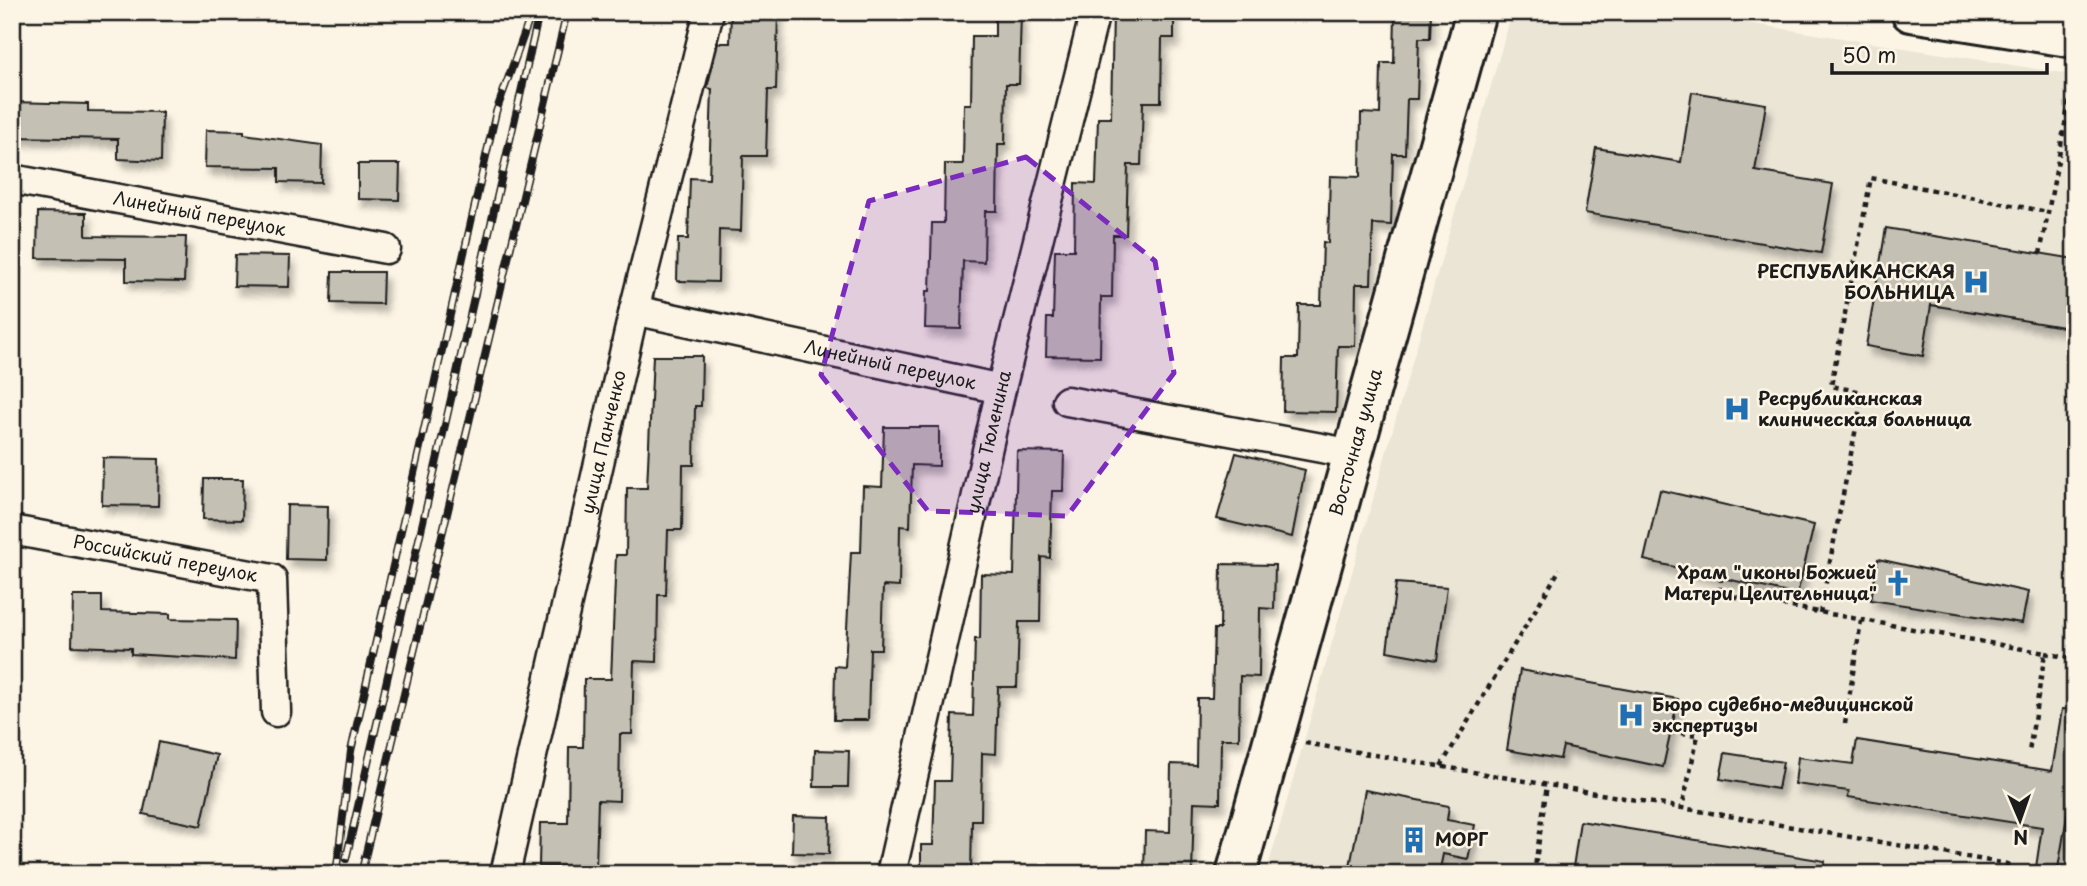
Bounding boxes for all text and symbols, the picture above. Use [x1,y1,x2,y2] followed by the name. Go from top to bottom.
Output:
[1832,32,2047,76] scale bar
[1842,38,1896,70] text: 50 m
[112,183,289,242] street label: Линейный переулок
[1757,257,1955,305] place label: РЕСПУБЛИКАНСКАЯ БОЛЬНИЦА
[1961,267,1991,297] hospital icon: РЕСПУБЛИКАНСКАЯ БОЛЬНИЦА
[802,332,979,395] street label: Линейный переулок
[1321,365,1388,519] street label: Восточная улица
[958,366,1017,516] street label: улица Тюленина
[573,367,632,516] street label: улица Панченко
[1758,384,1972,432] place label: Ресрубликанская клиническая больница
[1722,394,1752,424] hospital icon: Ресрубликанская клиническая больница
[71,527,260,588] street label: Российский переулок
[1664,558,1877,606] place label: Храм "иконы Божией Матери Целительница"
[1883,568,1913,598] church icon: Храм "иконы Божией Матери Целительница"
[1652,690,1914,738] place label: Бюро судебно-медицинской экспертизы
[1616,700,1646,730] hospital icon: Бюро судебно-медицинской экспертизы
[1986,784,2056,854] north arrow
[2013,824,2029,852] text: N
[1399,825,1429,855] building icon: МОРГ
[1435,825,1489,852] place label: МОРГ

